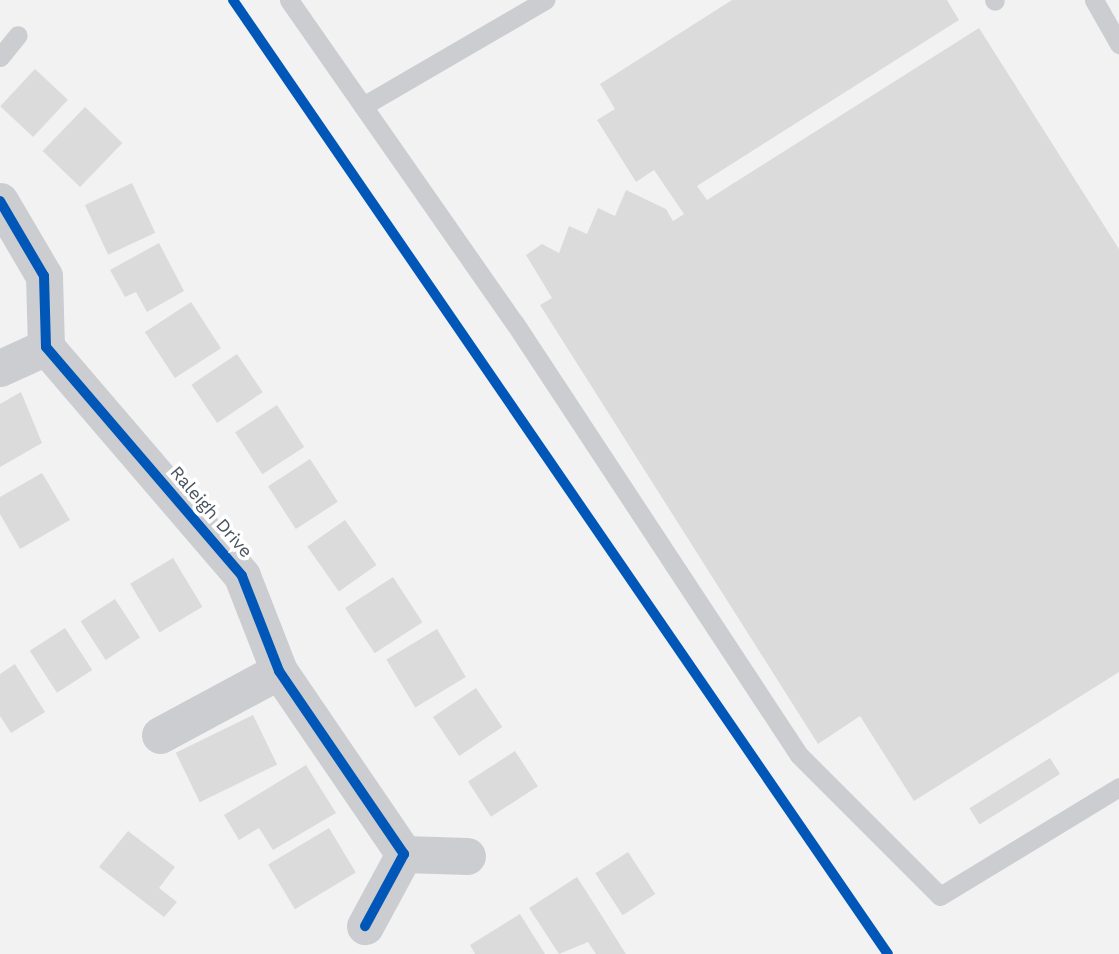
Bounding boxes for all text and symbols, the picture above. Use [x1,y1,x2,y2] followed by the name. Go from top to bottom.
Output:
[165,462,257,562] street label: Raleigh Drive

